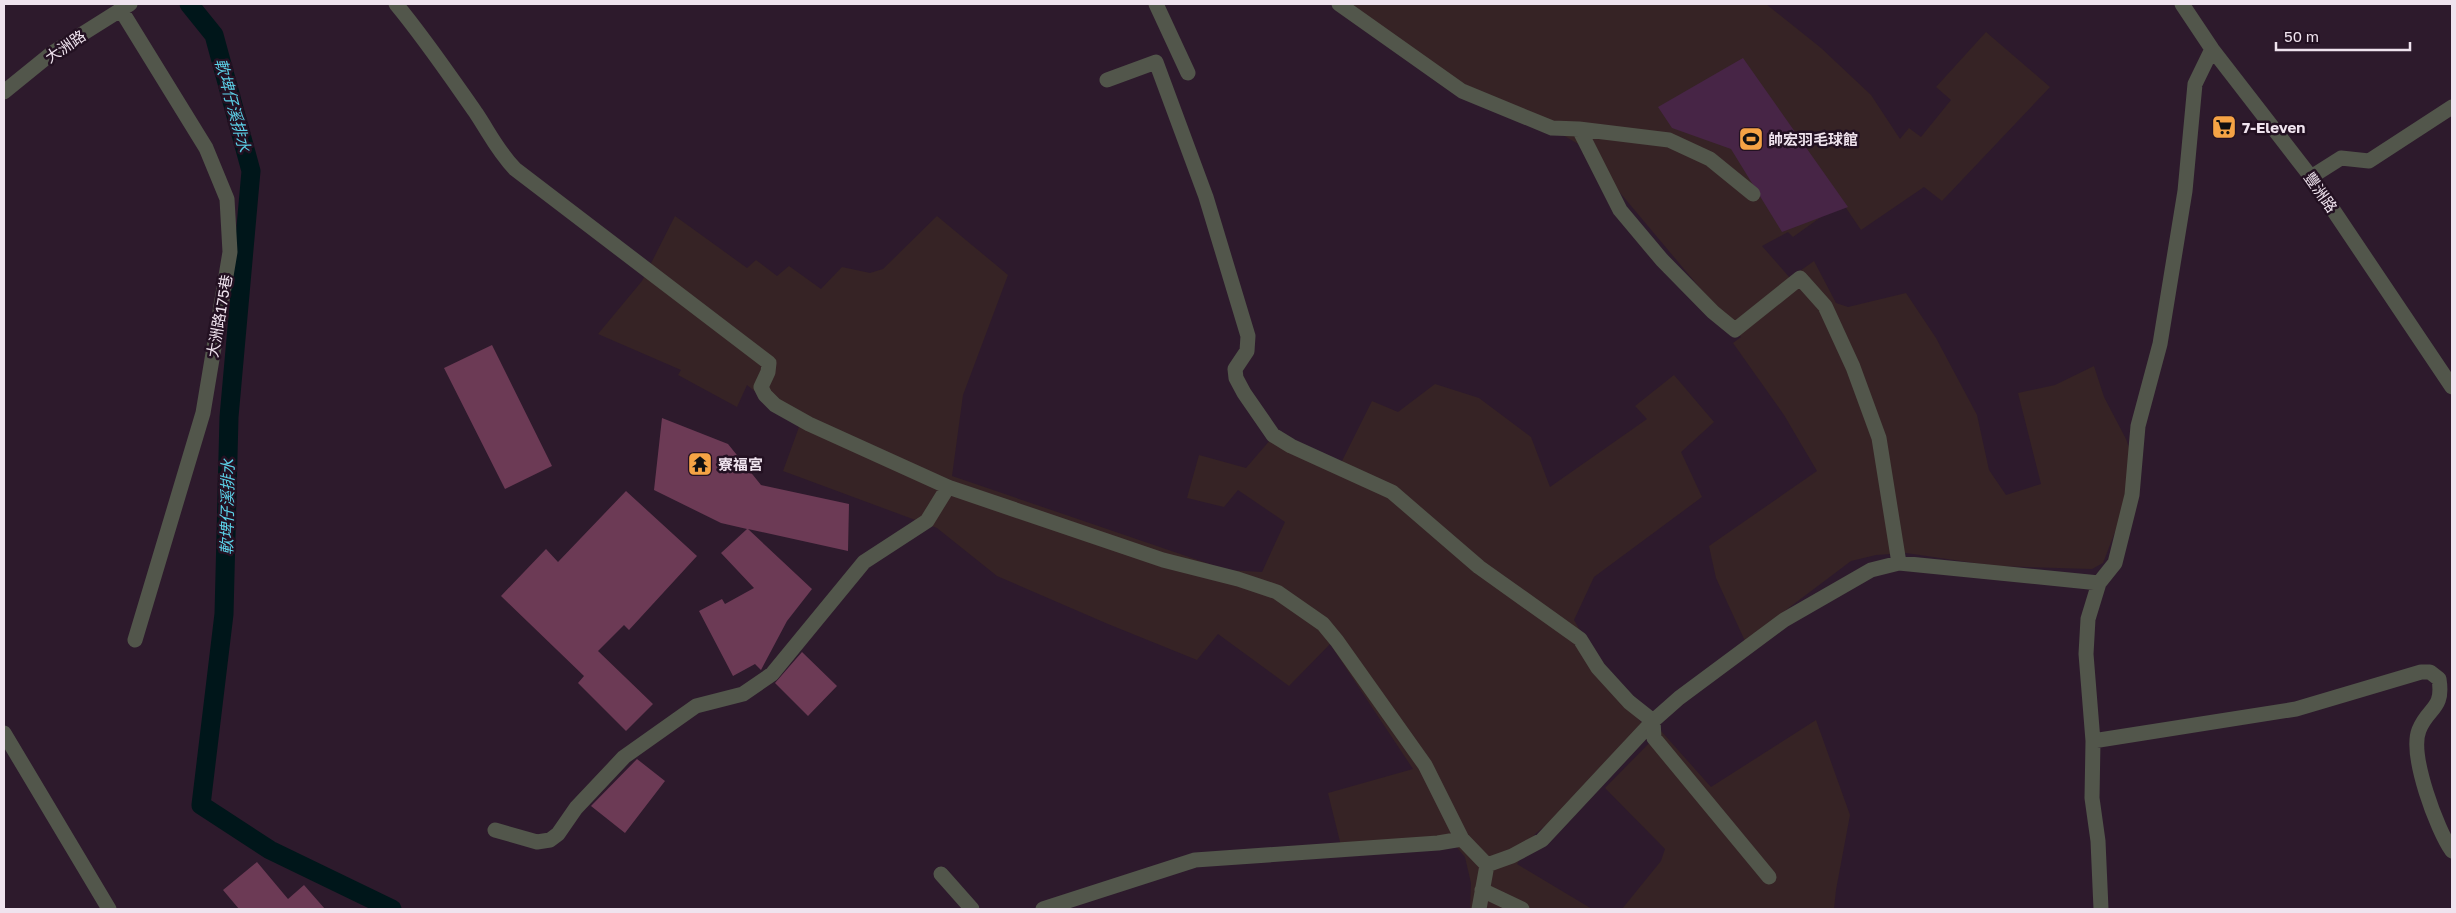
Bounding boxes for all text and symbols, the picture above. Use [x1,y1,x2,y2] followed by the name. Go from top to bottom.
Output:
[2276,20,2410,52] scale bar
[41,26,89,66] street label: 大洲路
[2284,27,2319,45] text: 50 m
[211,56,255,155] water label: 軟埤仔溪排水
[2211,114,2237,140] supermarket icon: 7-Eleven
[2242,118,2305,136] place label: 7-Eleven
[1738,126,1764,152] sports icon: 帥宏羽毛球館
[1768,130,1858,148] place label: 帥宏羽毛球館
[2301,168,2341,216] street label: 豐洲路
[203,273,235,359] street label: 大洲路175巷
[687,451,713,477] temple icon: 寮福宮
[718,455,763,473] place label: 寮福宮
[216,458,238,555] water label: 軟埤仔溪排水

